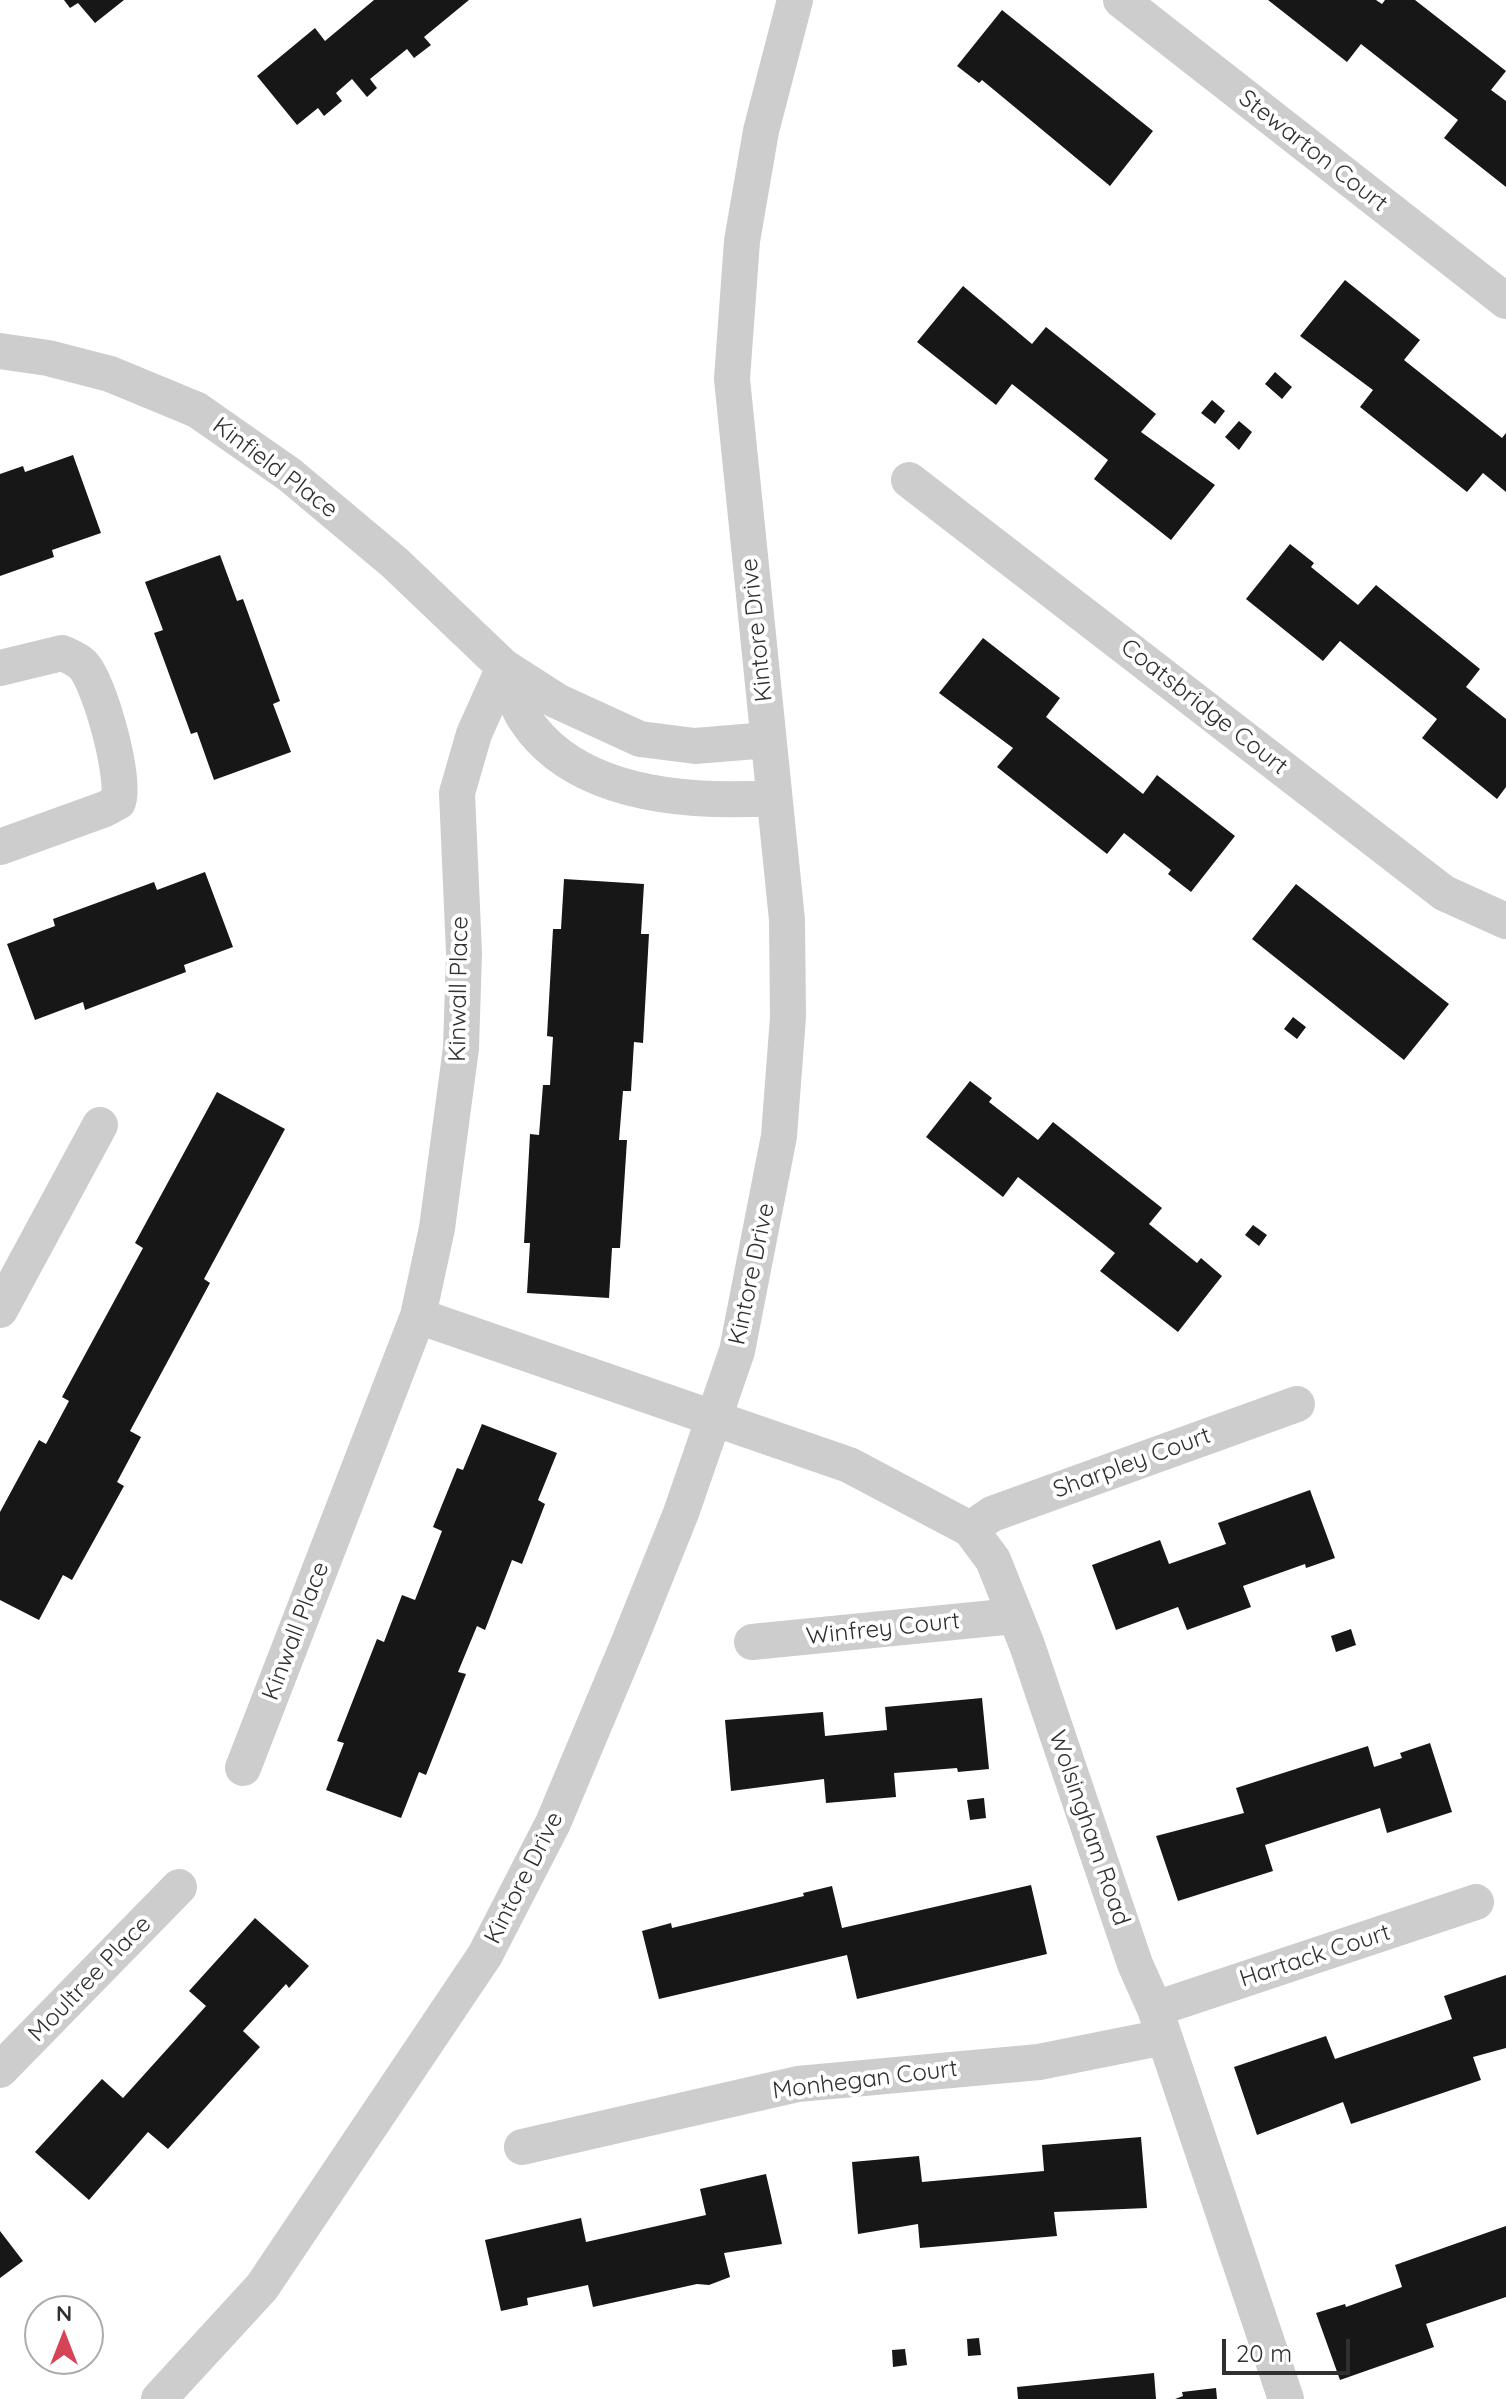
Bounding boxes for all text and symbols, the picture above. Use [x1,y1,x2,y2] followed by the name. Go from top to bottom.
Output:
[1233,84,1393,218] street label: Stewarton Court
[207,412,343,524] street label: Kinfield Place
[735,557,779,703] street label: Kintore Drive
[1115,633,1293,781] street label: Coatsbridge Court
[443,916,475,1062] street label: Kinwall Place
[723,1200,781,1348] street label: Kintore Drive
[1049,1421,1215,1505] street label: Sharpley Court
[256,1558,336,1704] street label: Kinwall Place
[805,1607,961,1651] street label: Winfrey Court
[1042,1727,1136,1929] street label: Wolsingham Road
[478,1807,570,1949] street label: Kintore Drive
[23,1910,157,2048] street label: Moultree Place
[1236,1918,1394,1994] street label: Hartack Court
[771,2054,959,2106] street label: Monhegan Court
[24,2295,104,2375] north arrow
[56,2299,72,2327] text: N
[1226,2323,1354,2373] scale bar
[1236,2338,1292,2368] text: 20 m

